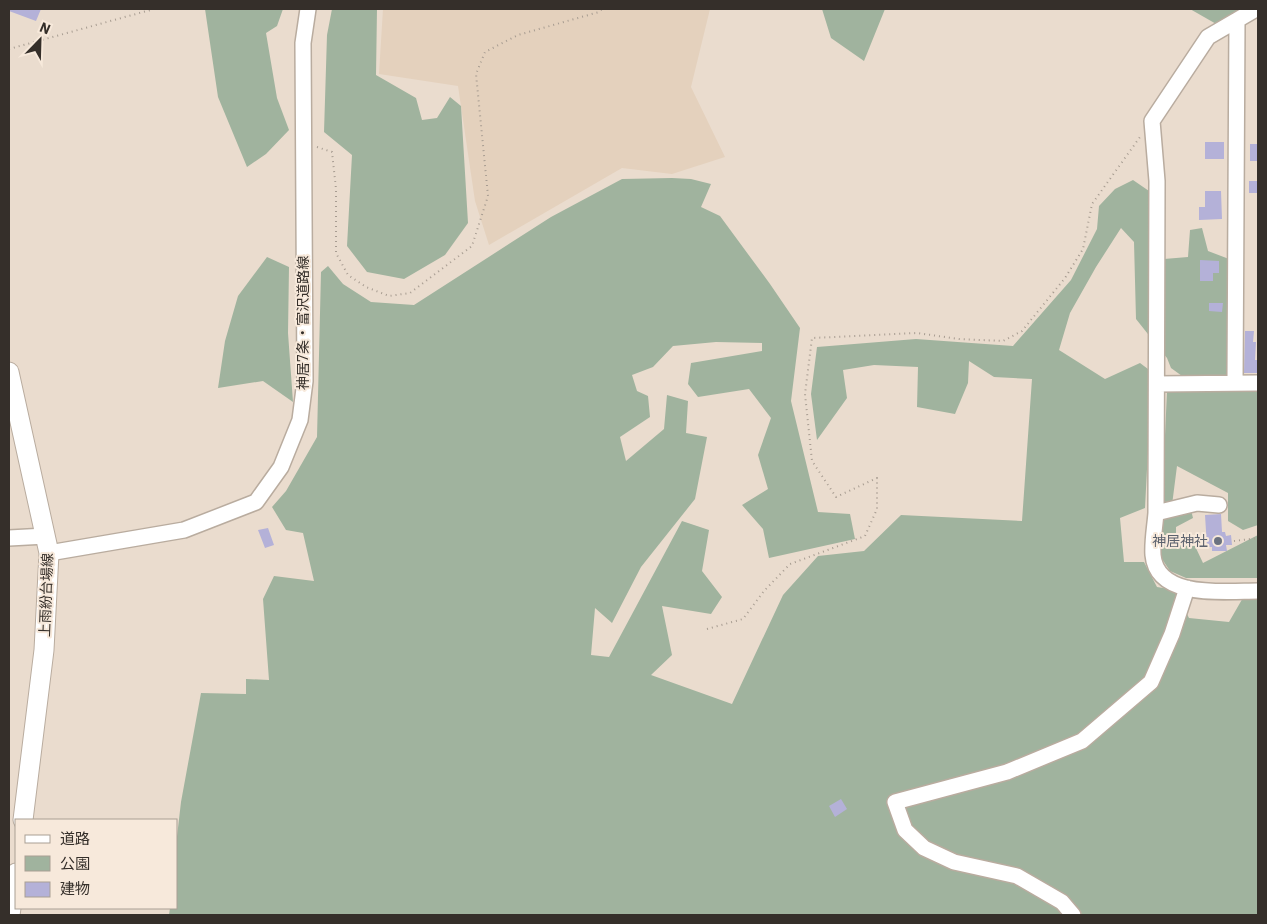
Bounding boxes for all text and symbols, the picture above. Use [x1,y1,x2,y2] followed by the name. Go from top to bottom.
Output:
[15,15,65,65] north arrow
[37,18,53,38] text: N
[294,256,312,390] street label: 神居7条・富沢道路線
[1152,532,1208,550] place label: 神居神社
[1212,535,1224,547] marker: 神居神社
[36,553,56,637] street label: 上雨紛台場線
[15,819,178,909] legend
[60,829,90,848] text: 道路
[60,854,90,873] text: 公園
[60,879,90,898] text: 建物

